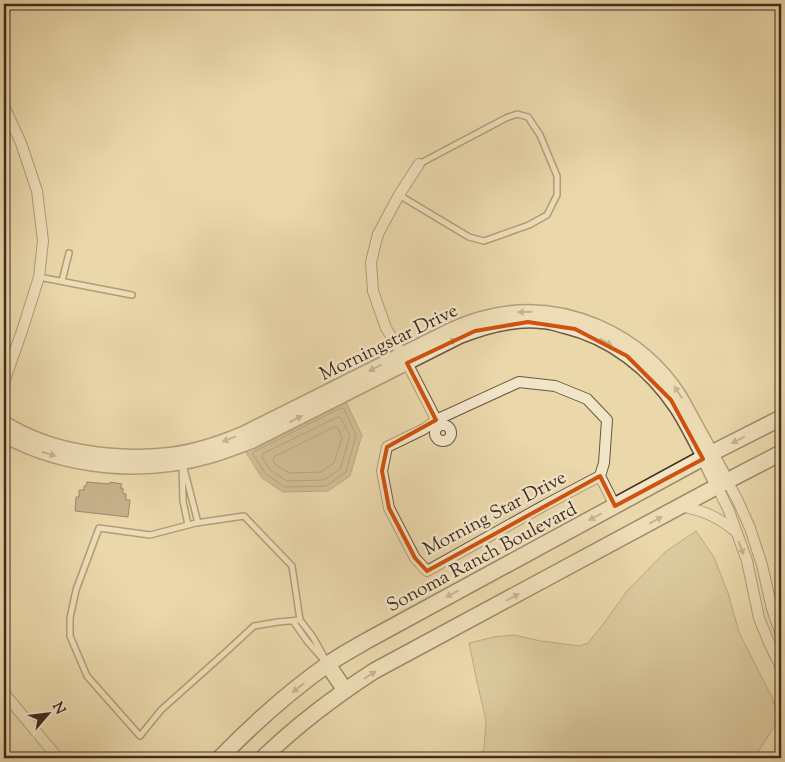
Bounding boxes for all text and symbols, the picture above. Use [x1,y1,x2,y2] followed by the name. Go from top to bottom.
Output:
[315,298,463,388] street label: Morningstar Drive
[517,308,533,316] one-way arrow
[443,337,457,345] one-way arrow
[599,338,613,347] one-way arrow
[367,363,382,372] one-way arrow
[673,386,682,399] one-way arrow
[289,415,303,423] one-way arrow
[221,436,236,443] one-way arrow
[731,436,745,444] one-way arrow
[42,450,57,458] one-way arrow
[419,465,572,563] street label: Morning Star Drive
[382,496,582,620] street label: Sonoma Ranch Boulevard
[587,513,602,521] one-way arrow
[648,516,663,524] one-way arrow
[738,541,746,555] one-way arrow
[445,590,459,598] one-way arrow
[505,593,520,601] one-way arrow
[363,670,376,679] one-way arrow
[292,682,305,693] one-way arrow
[22,690,72,740] north arrow
[46,699,69,718] text: N

